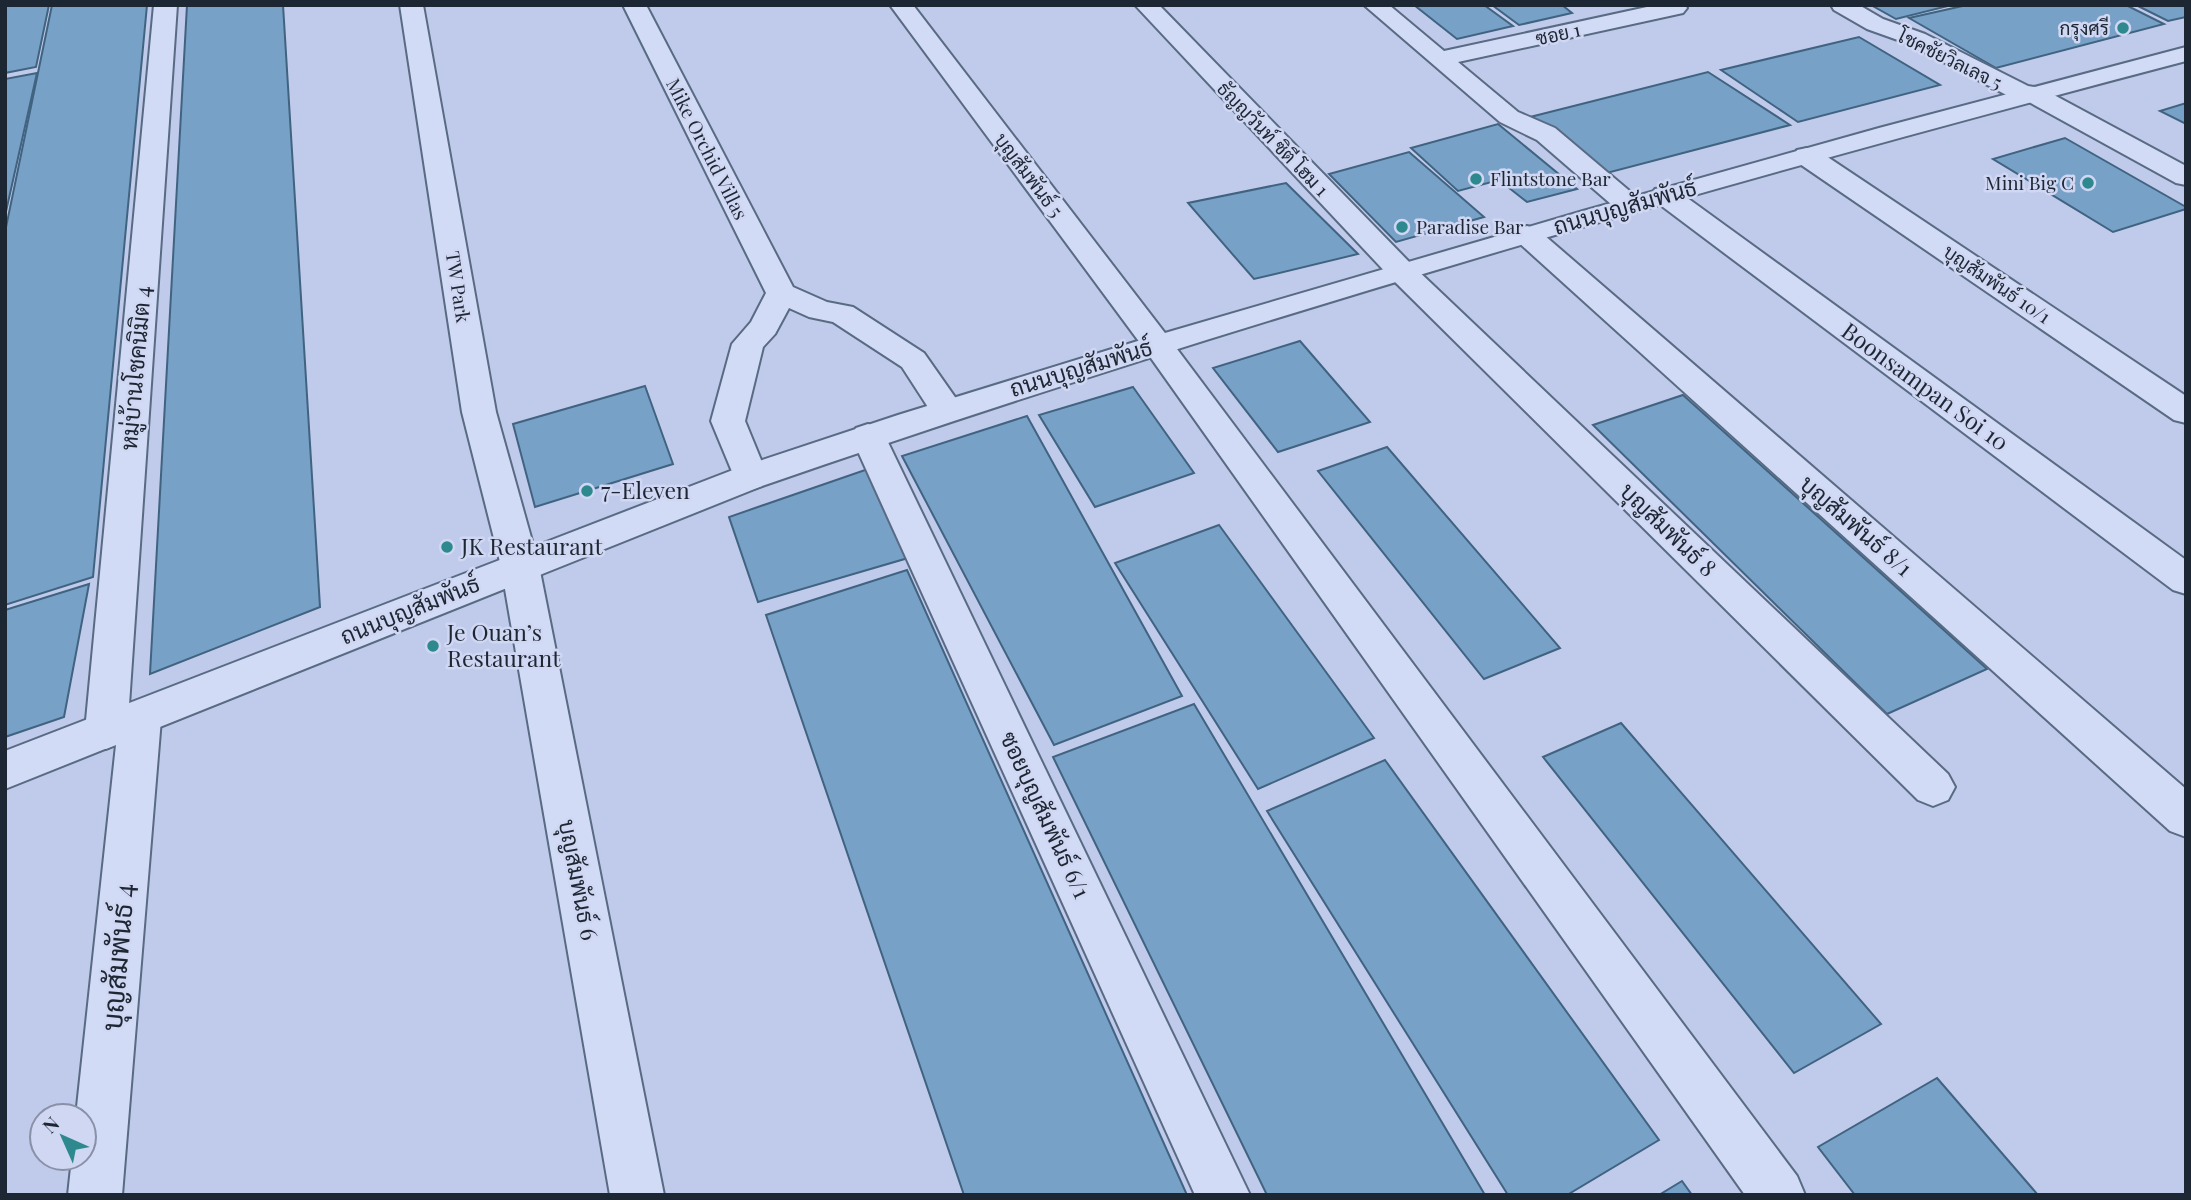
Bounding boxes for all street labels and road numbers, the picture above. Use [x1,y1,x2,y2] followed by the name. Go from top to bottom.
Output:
[1533,16,1583,50] street label: ซอย 1
[1893,21,2007,95] street label: โชคชัยวิลเลจ 5
[661,73,755,224] street label: Mike Orchid Villas
[1212,75,1335,201] street label: ธัญญวันท์ ซิตี โฮม 1
[989,127,1070,223] street label: บุญสัมพันธ์ 5
[1549,170,1700,243] street label: ถนนบุญสัมพันธ์
[1938,238,2056,329] street label: บุญสัมพันธ์ 10/1
[441,249,478,325] street label: TW Park
[112,284,160,452] street label: หมู่บ้านโชคนิมิต 4
[1836,315,2016,457] street label: Boonsampan Soi 10
[1005,330,1156,405] street label: ถนนบุญสัมพันธ์
[1793,467,1920,584] street label: บุญสัมพันธ์ 8/1
[1613,475,1724,584] street label: บุญสัมพันธ์ 8
[335,567,484,653] street label: ถนนบุญสัมพันธ์
[992,726,1099,904] street label: ซอยบุญสัมพันธ์ 6/1
[551,817,606,943] street label: บุญสัมพันธ์ 6
[92,881,144,1033] street label: บุญสัมพันธ์ 4

